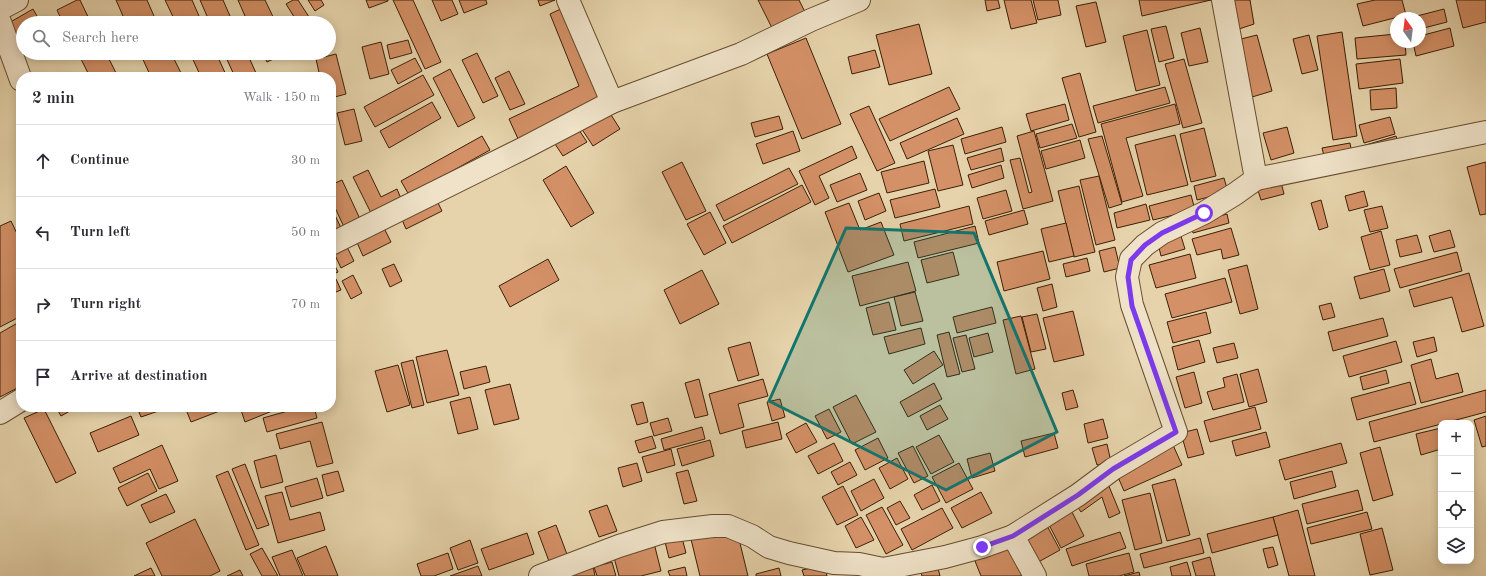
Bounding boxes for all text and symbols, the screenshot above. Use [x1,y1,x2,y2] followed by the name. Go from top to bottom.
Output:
[1390,12,1426,48] north arrow
[16,16,336,60] search box
[30,27,52,49] icon: search
[62,31,139,46] text: Search here
[32,90,75,107] text: 2 min
[243,91,320,104] text: Walk · 150 m
[32,150,54,172] icon: ahead
[70,153,129,168] text: Continue
[291,154,320,167] text: 30 m
[1195,204,1213,222] route start
[32,222,54,244] icon: left
[70,225,130,240] text: Turn left
[291,226,320,239] text: 50 m
[32,294,54,316] icon: right
[70,297,141,312] text: Turn right
[291,298,320,311] text: 70 m
[32,366,54,388] icon: arrive
[70,369,208,384] text: Arrive at destination
[1438,420,1474,564] map controls
[1438,420,1474,456] button: +
[1438,456,1474,492] button: −
[1438,492,1474,528] button: locate
[1438,528,1474,564] button: layers
[973,538,991,556] route end

